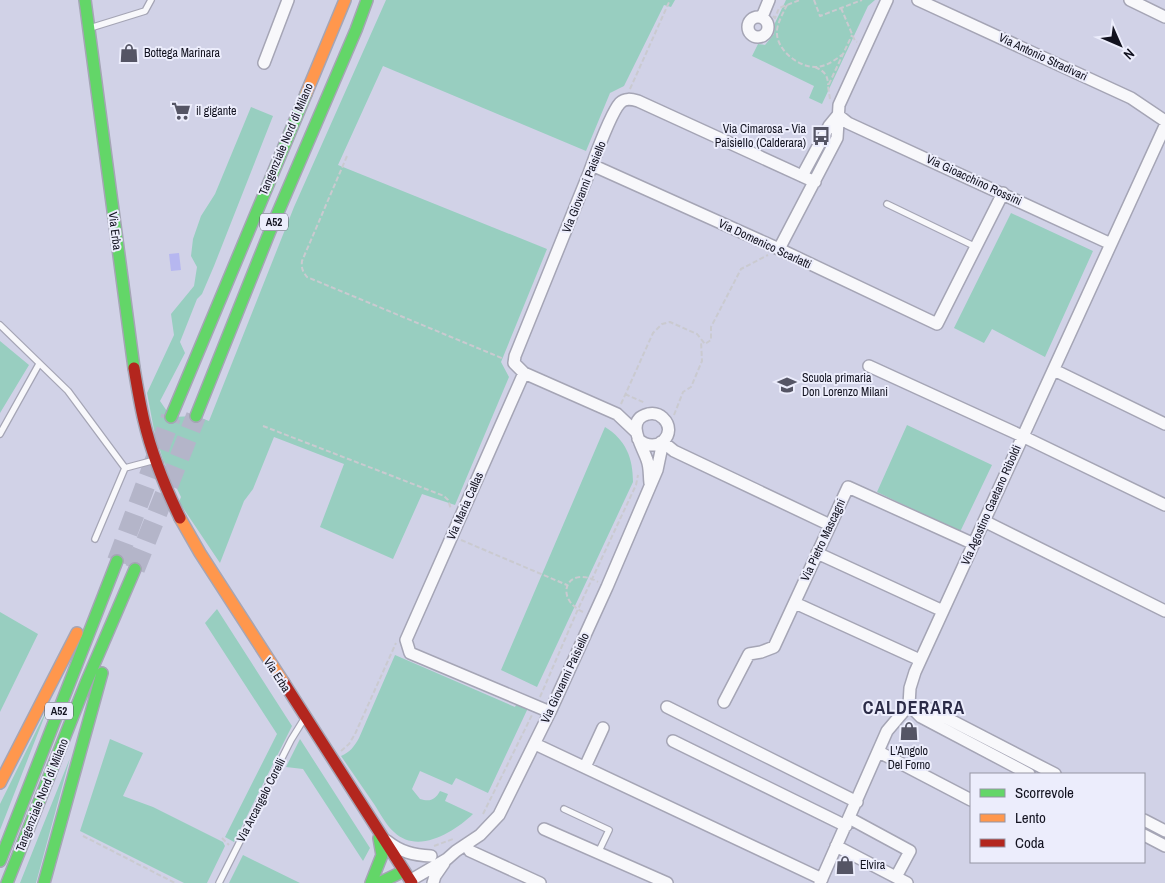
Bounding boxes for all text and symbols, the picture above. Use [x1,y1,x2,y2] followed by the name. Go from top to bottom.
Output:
[1095,20,1145,70] north arrow
[996,29,1090,85] street label: Via Antonio Stradivari
[118,42,140,64] shop icon: Bottega Marinara
[144,45,221,61] place label: Bottega Marinara
[1120,45,1138,63] text: N
[255,80,317,198] street label: Tangenziale Nord di Milano
[170,100,192,122] supermarket icon: il gigante
[196,103,237,119] place label: il gigante
[715,121,807,151] place label: Via Cimarosa - Via PaisieIIo (Calderara)
[810,125,832,147] bus stop icon: Via Cimarosa - Via PaisieIIo (Calderara)
[558,139,610,235] street label: Via Giovanni Paisiello
[924,151,1024,209] street label: Via Gioacchino Rossini
[105,211,125,251] street label: Via Erba
[260,213,288,230] road number: A52
[716,215,814,273] street label: Via Domenico Scarlatti
[802,370,888,400] place label: Scuola primaria Don Lorenzo Milani
[776,374,798,396] school or university icon: Scuola primaria Don Lorenzo Milani
[957,442,1025,568] street label: Via Agostino Gaetano Riboldi
[443,470,487,542] street label: Via Maria Callas
[797,496,849,584] street label: Via Pietro Mascagni
[537,630,593,726] street label: Via Giovanni Paisiello
[260,655,294,696] street label: Via Erba
[863,695,965,720] district label: CALDERARA
[45,702,73,719] road number: A52
[898,720,920,742] shop icon: L'Angolo Del Forno
[12,736,72,854] street label: Tangenziale Nord di Milano
[888,743,930,773] place label: L'Angolo Del Forno
[233,755,289,845] street label: Via Arcangelo Corelli
[970,773,1145,863] legend
[1015,782,1074,803] text: Scorrevole
[1015,807,1046,828] text: Lento
[1015,832,1045,853] text: Coda
[834,854,856,876] shop icon: Elvira
[860,857,886,873] place label: Elvira

